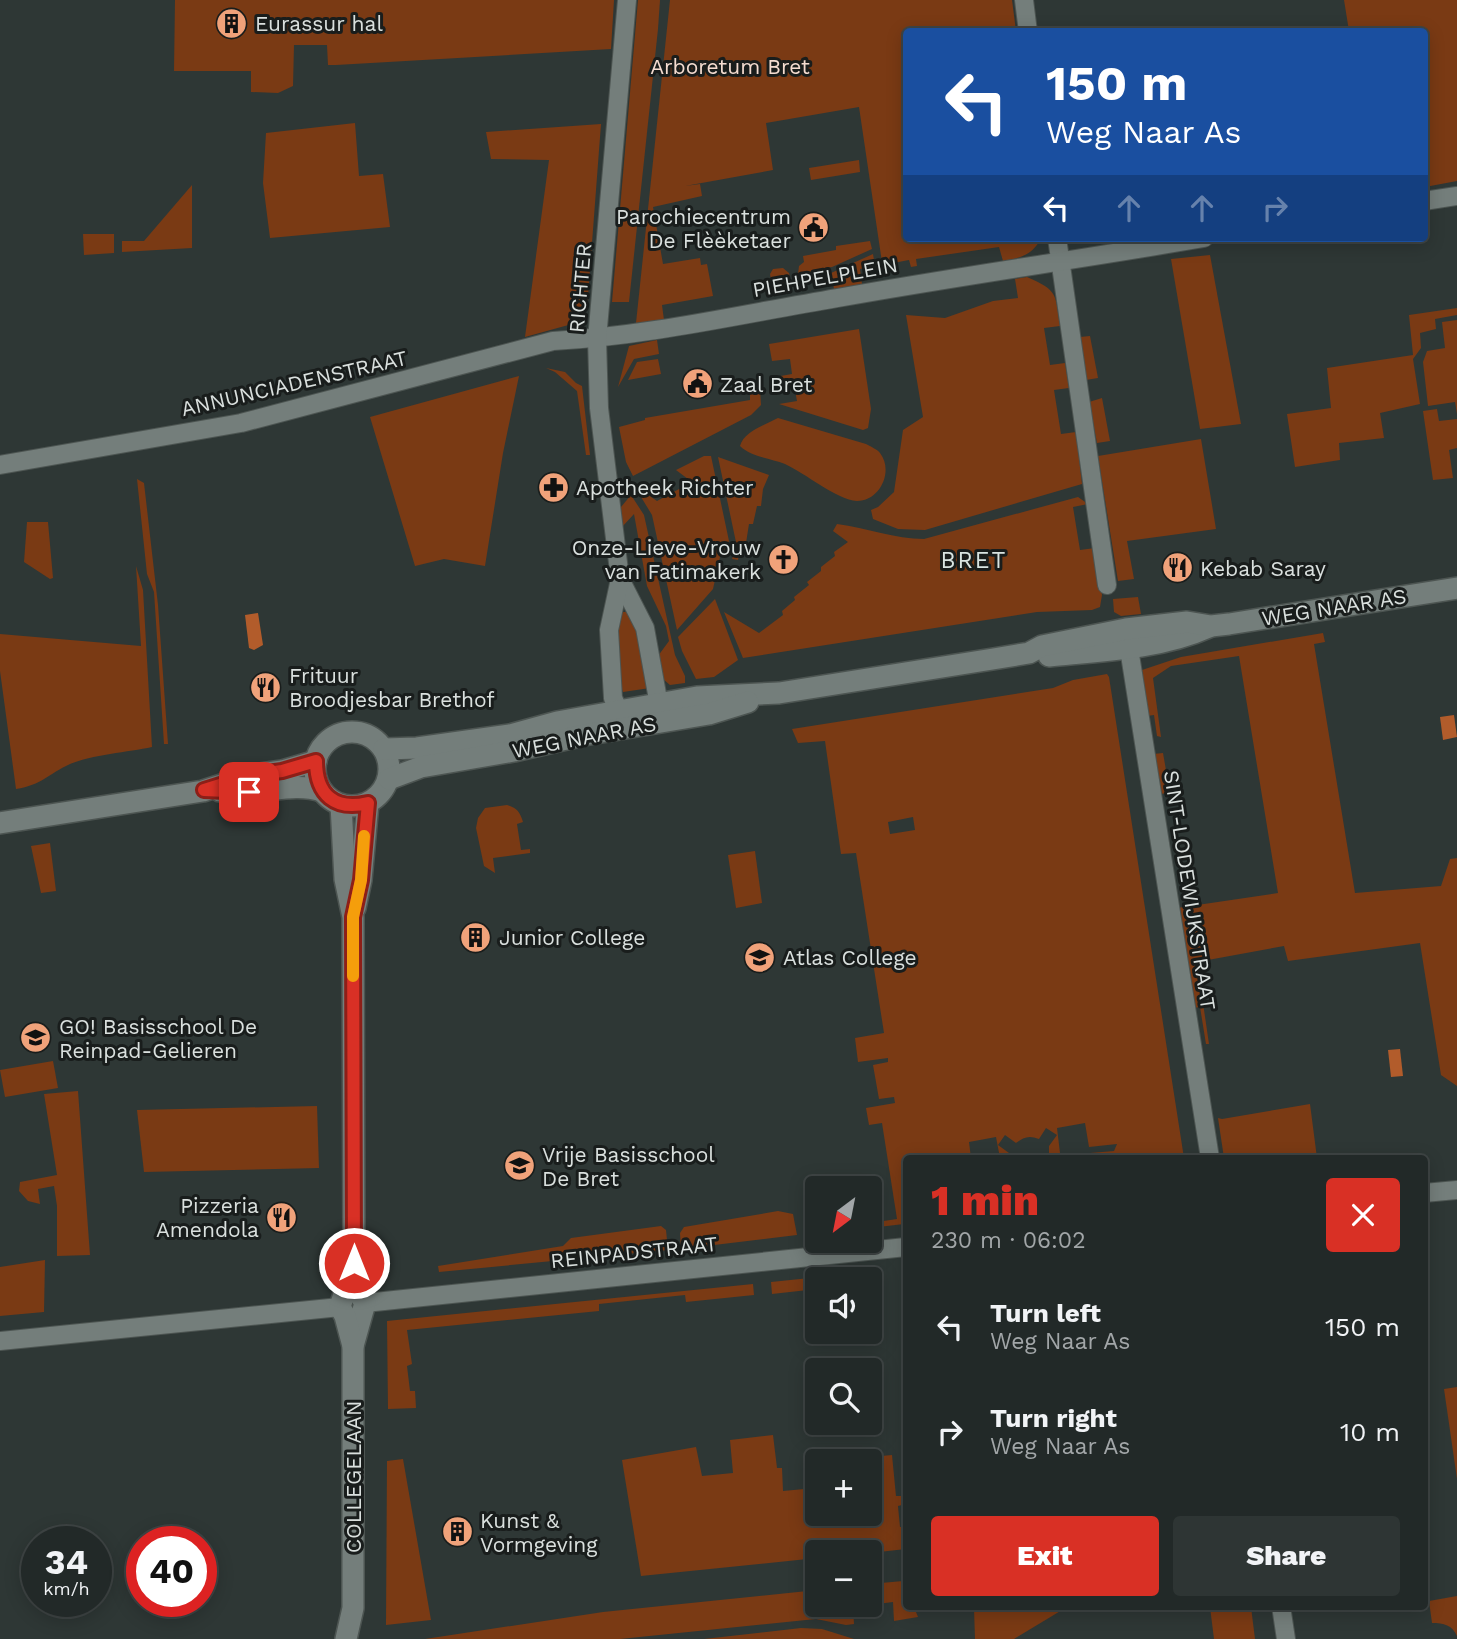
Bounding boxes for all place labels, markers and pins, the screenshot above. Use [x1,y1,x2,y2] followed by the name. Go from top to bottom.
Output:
[215,6,249,40] building icon: Eurassur hal
[255,11,383,36] place label: Eurassur hal
[616,204,791,253] place label: Parochiecentrum De Flèèketaer
[797,211,831,245] public building icon: Parochiecentrum De Flèèketaer
[680,367,714,401] public building icon: Zaal Bret
[720,372,813,397] place label: Zaal Bret
[536,470,570,504] pharmacy icon: Apotheek Richter
[576,475,754,500] place label: Apotheek Richter
[572,535,761,584] place label: Onze-Lieve-Vrouw van Fatimakerk
[767,542,801,576] church icon: Onze-Lieve-Vrouw van Fatimakerk
[1160,551,1194,585] restaurant icon: Kebab Saray
[1200,556,1326,581] place label: Kebab Saray
[289,663,495,712] place label: Frituur Broodjesbar Brethof
[249,670,283,704] restaurant icon: Frituur Broodjesbar Brethof
[219,762,279,822] pin
[459,920,493,954] building icon: Junior College
[499,925,645,950] place label: Junior College
[743,940,777,974] school or university icon: Atlas College
[783,945,917,970] place label: Atlas College
[59,1014,257,1063] place label: GO! Basisschool De Reinpad-Gelieren
[19,1021,53,1055] school or university icon: GO! Basisschool De Reinpad-Gelieren
[542,1142,715,1191] place label: Vrije Basisschool De Bret
[502,1149,536,1183] school or university icon: Vrije Basisschool De Bret
[156,1193,259,1242] place label: Pizzeria Amendola
[265,1200,299,1234] restaurant icon: Pizzeria Amendola
[480,1508,598,1557] place label: Kunst & Vormgeving
[440,1515,474,1549] building icon: Kunst & Vormgeving

